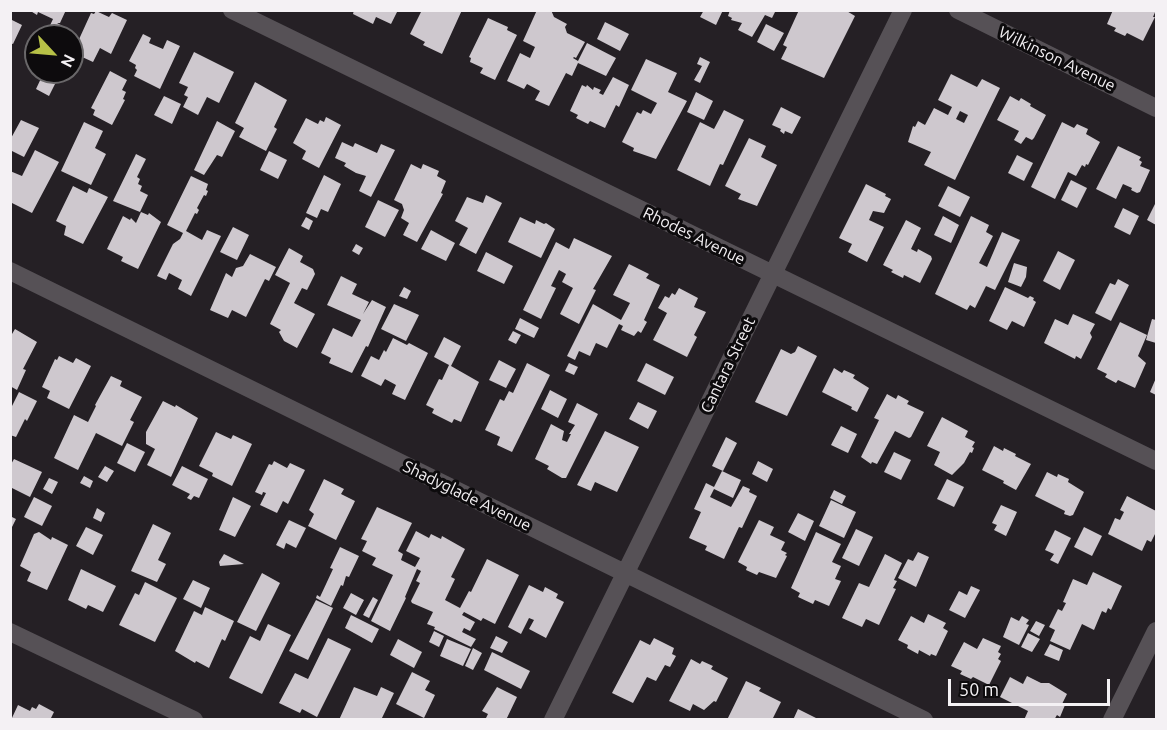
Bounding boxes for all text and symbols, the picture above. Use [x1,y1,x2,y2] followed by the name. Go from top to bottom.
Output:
[996,22,1118,96] street label: Wilkinson Avenue
[24,24,84,84] north arrow
[58,52,79,70] text: N
[640,203,748,269] street label: Rhodes Avenue
[697,314,759,416] street label: Cantara Street
[400,457,534,535] street label: Shadyglade Avenue
[951,667,1113,705] scale bar
[959,679,999,699] text: 50 m

